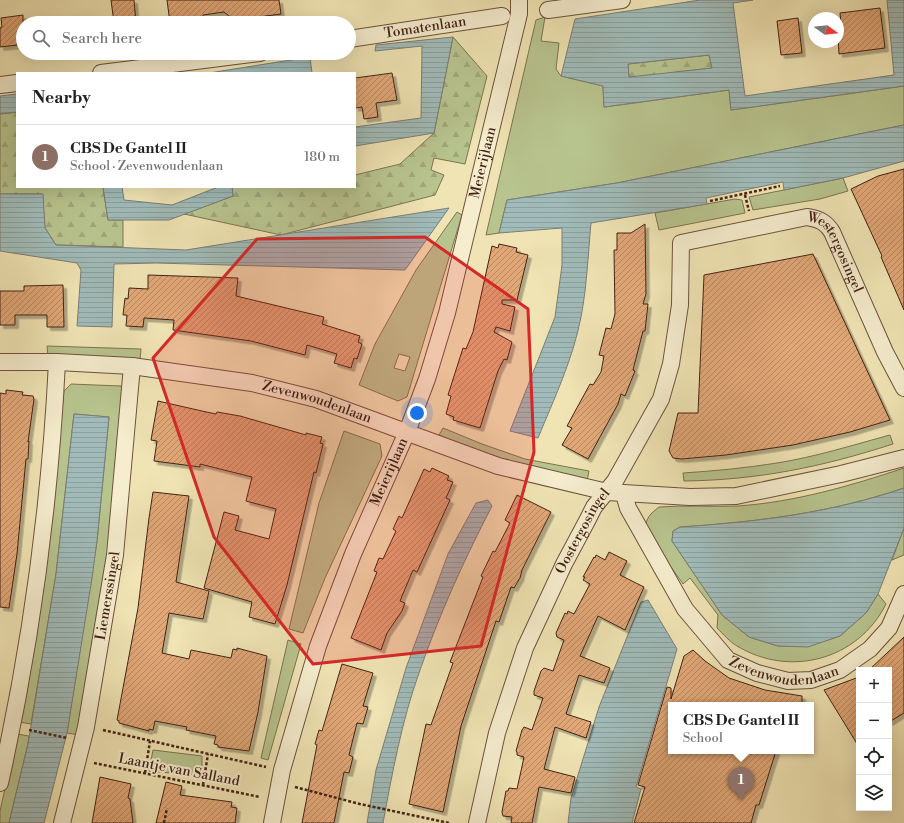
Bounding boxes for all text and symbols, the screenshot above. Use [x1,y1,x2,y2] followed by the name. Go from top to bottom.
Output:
[383,12,468,43] street label: Tomatenlaan
[808,12,844,48] north arrow
[16,16,356,60] search box
[30,27,52,49] icon: search
[62,29,142,48] text: Search here
[32,87,91,109] text: Nearby
[466,125,501,200] street label: Meierijlaan
[70,139,187,158] text: CBS De Gantel II
[42,149,48,165] text: 1
[304,149,340,165] text: 180 m
[70,158,223,174] text: School · Zevenwoudenlaan
[804,208,867,296] street label: Westergosingel
[260,377,375,428] street label: Zevenwoudenlaan
[407,403,427,423] your location
[366,434,413,509] street label: Meierijlaan
[552,485,614,577] street label: Oostergosingel
[92,551,124,642] street label: Liemerssingel
[726,653,842,690] street label: Zevenwoudenlaan
[856,667,892,811] map controls
[856,667,892,703] button: +
[668,702,814,754] popup
[856,703,892,739] button: −
[683,711,799,730] text: CBS De Gantel II
[683,730,723,746] text: School
[856,739,892,775] button: locate
[117,749,241,791] street label: Laantje van Salland
[728,767,754,800] pin: 1
[856,775,892,811] button: layers

